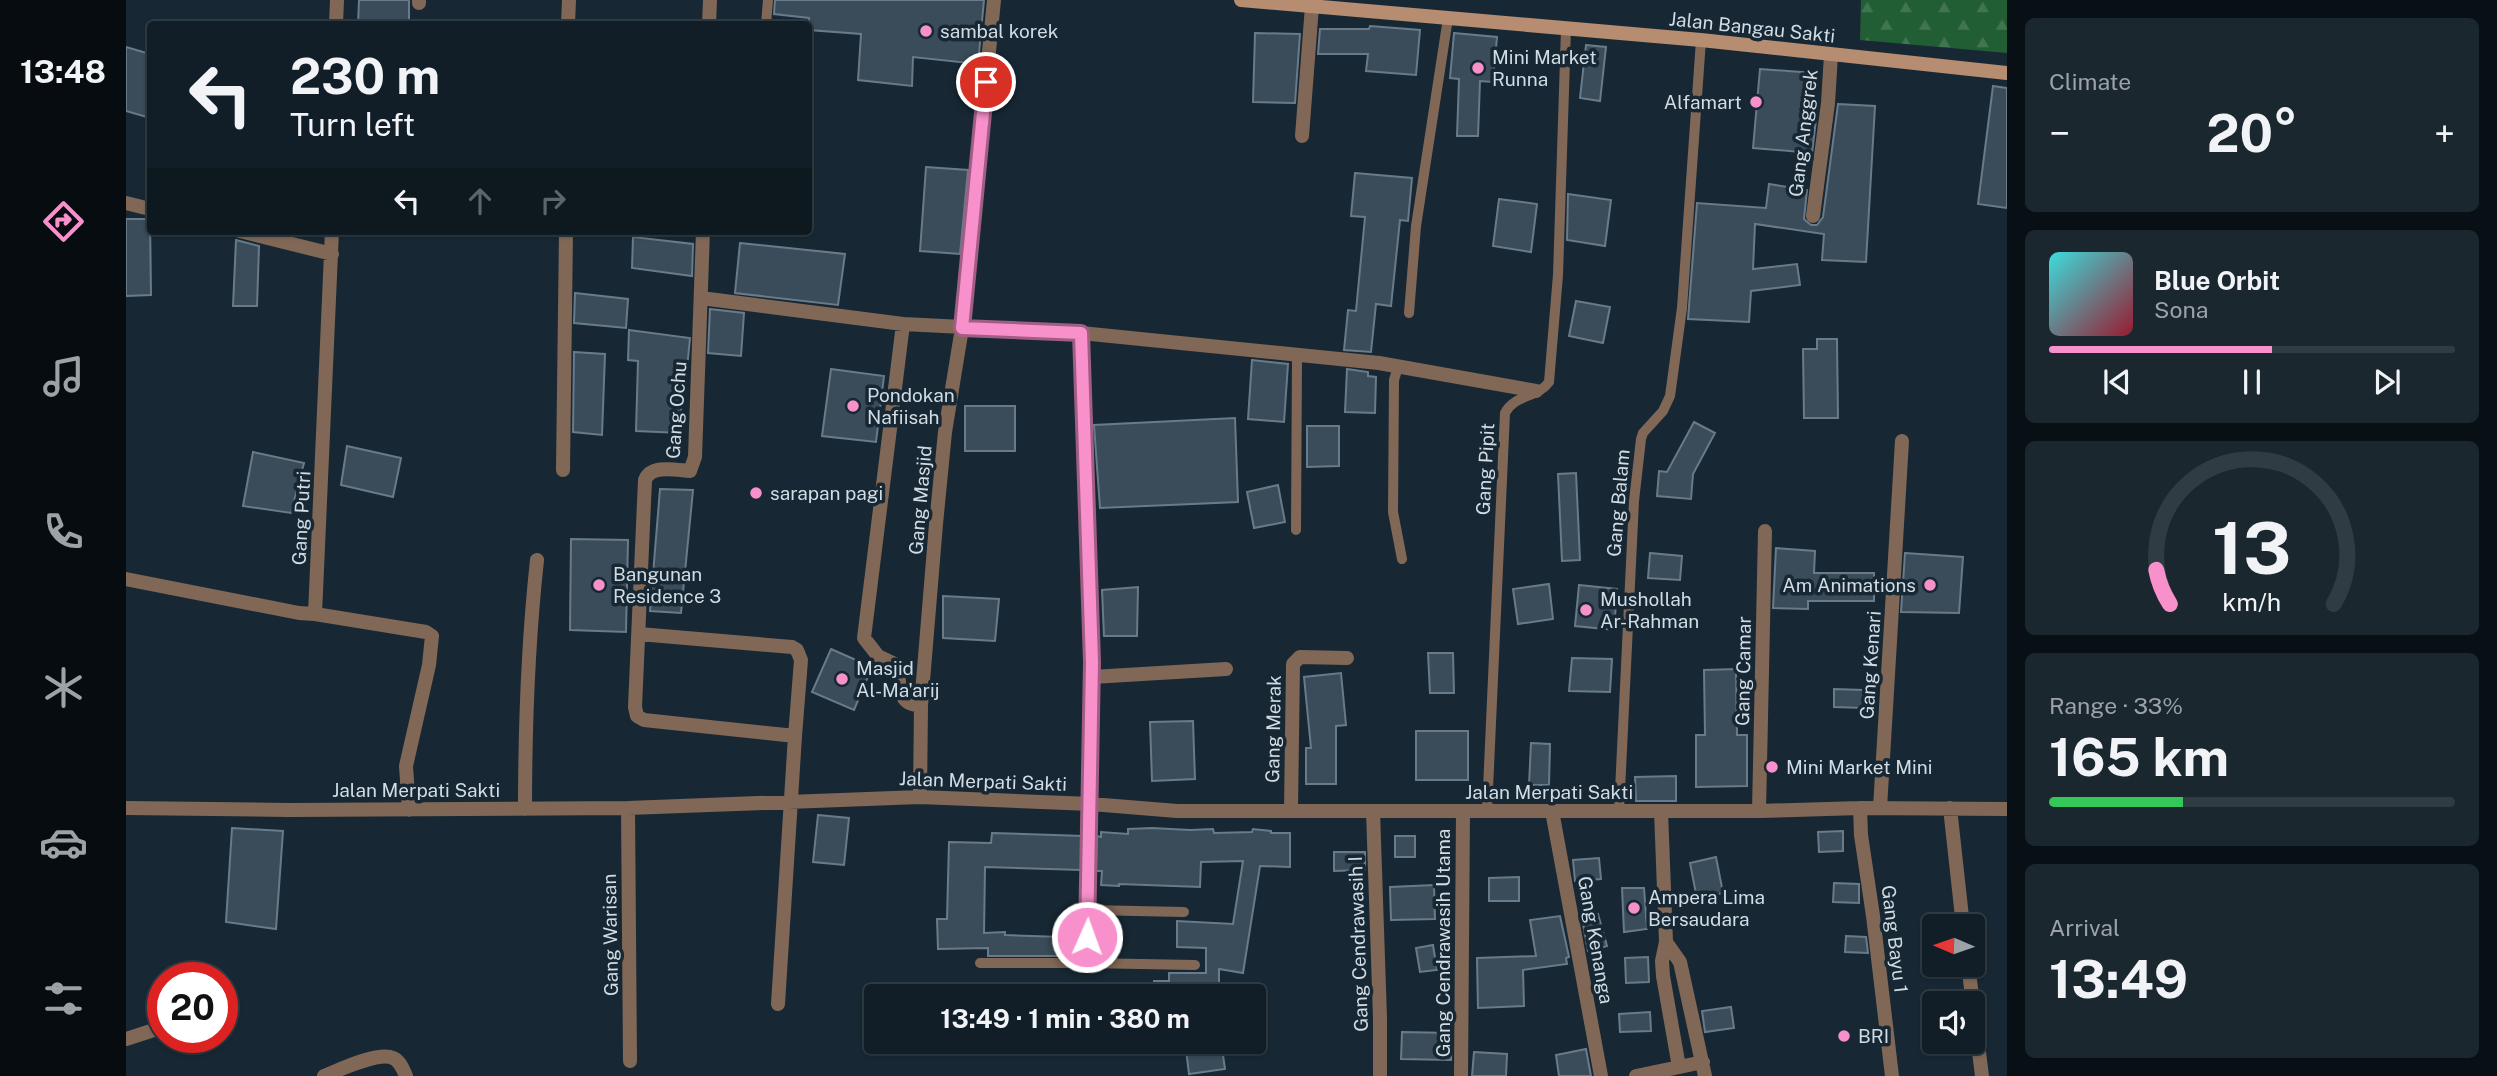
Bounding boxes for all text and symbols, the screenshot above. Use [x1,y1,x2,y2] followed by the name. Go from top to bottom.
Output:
[1668,7,1836,47] street label: Jalan Bangau Sakti
[940,20,1059,42] place label: sambal korek
[918,23,934,39] marker: sambal korek
[1492,46,1597,90] place label: Mini Market Runna
[290,47,440,105] text: 230 m
[175,49,266,140] icon: left
[956,52,1016,112] pin
[20,53,106,90] text: 13:48
[1470,60,1486,76] marker: Mini Market Runna
[967,63,1005,101] icon: arrive
[1784,68,1822,198] street label: Gang Anggrek
[2049,68,2131,95] text: Climate
[1664,91,1742,113] place label: Alfamart
[1748,94,1764,110] marker: Alfamart
[2206,103,2298,164] text: 20°
[290,106,415,143] text: Turn left
[2049,111,2070,156] text: −
[2434,111,2455,156] text: +
[388,182,426,220] icon: left
[461,182,499,220] icon: ahead
[534,182,572,220] icon: right
[39,197,88,246] icon: directions
[2154,265,2280,296] text: Blue Orbit
[2154,296,2208,323] text: Sona
[39,352,88,401] icon: music
[662,360,690,460] street label: Gang Ochu
[2098,363,2136,401] icon: previous
[2233,363,2271,401] icon: pause
[2368,363,2406,401] icon: next
[867,384,955,428] place label: Pondokan Nafiisah
[845,398,861,414] marker: Pondokan Nafiisah
[1472,422,1498,516] street label: Gang Pipit
[904,444,936,556] street label: Gang Masjid
[1602,448,1634,558] street label: Gang Balam
[288,470,314,566] street label: Gang Putri
[770,482,883,504] place label: sarapan pagi
[748,485,764,501] marker: sarapan pagi
[2212,505,2292,590] text: 13
[39,507,88,556] icon: phone
[613,563,721,607] place label: Bangunan Residence 3
[1782,574,1916,596] place label: Am Animations
[591,577,607,593] marker: Bangunan Residence 3
[1922,577,1938,593] marker: Am Animations
[2223,587,2281,617] text: km/h
[1600,588,1699,632] place label: Mushollah Ar-Rahman
[1578,602,1594,618] marker: Mushollah Ar-Rahman
[1855,610,1885,720] street label: Gang Kenari
[1731,616,1755,726] street label: Gang Camar
[856,657,940,701] place label: Masjid Al-Ma'arij
[39,663,88,712] icon: climate
[834,671,850,687] marker: Masjid Al-Ma'arij
[1261,675,1285,783] street label: Gang Merak
[2049,692,2183,719] text: Range · 33%
[2049,727,2229,788] text: 165 km
[1786,756,1933,778] place label: Mini Market Mini
[1764,759,1780,775] marker: Mini Market Mini
[899,767,1067,795] street label: Jalan Merpati Sakti
[332,779,500,801] street label: Jalan Merpati Sakti
[1465,781,1633,803] street label: Jalan Merpati Sakti
[39,818,88,867] icon: car
[1432,829,1454,1057] street label: Gang Cendrawasih Utama
[1344,856,1372,1032] street label: Gang Cendrawasih I
[598,874,622,996] street label: Gang Warisan
[1574,874,1618,1006] street label: Gang Kenanga
[1877,884,1913,994] street label: Gang Bayu 1
[1648,886,1765,930] place label: Ampera Lima Bersaudara
[1050,900,1124,974] position arrow
[1626,900,1642,916] marker: Ampera Lima Bersaudara
[1922,914,1984,976] north arrow
[1922,914,1985,1054] map controls
[2049,914,2120,941] text: Arrival
[2049,949,2188,1010] text: 13:49
[147,962,238,1053] speed limit sign: 20
[39,974,88,1023] icon: filters
[1922,991,1985,1054] button: sound
[940,1003,1190,1034] text: 13:49 · 1 min · 380 m
[1858,1025,1889,1047] place label: BRI
[1836,1028,1852,1044] marker: BRI

